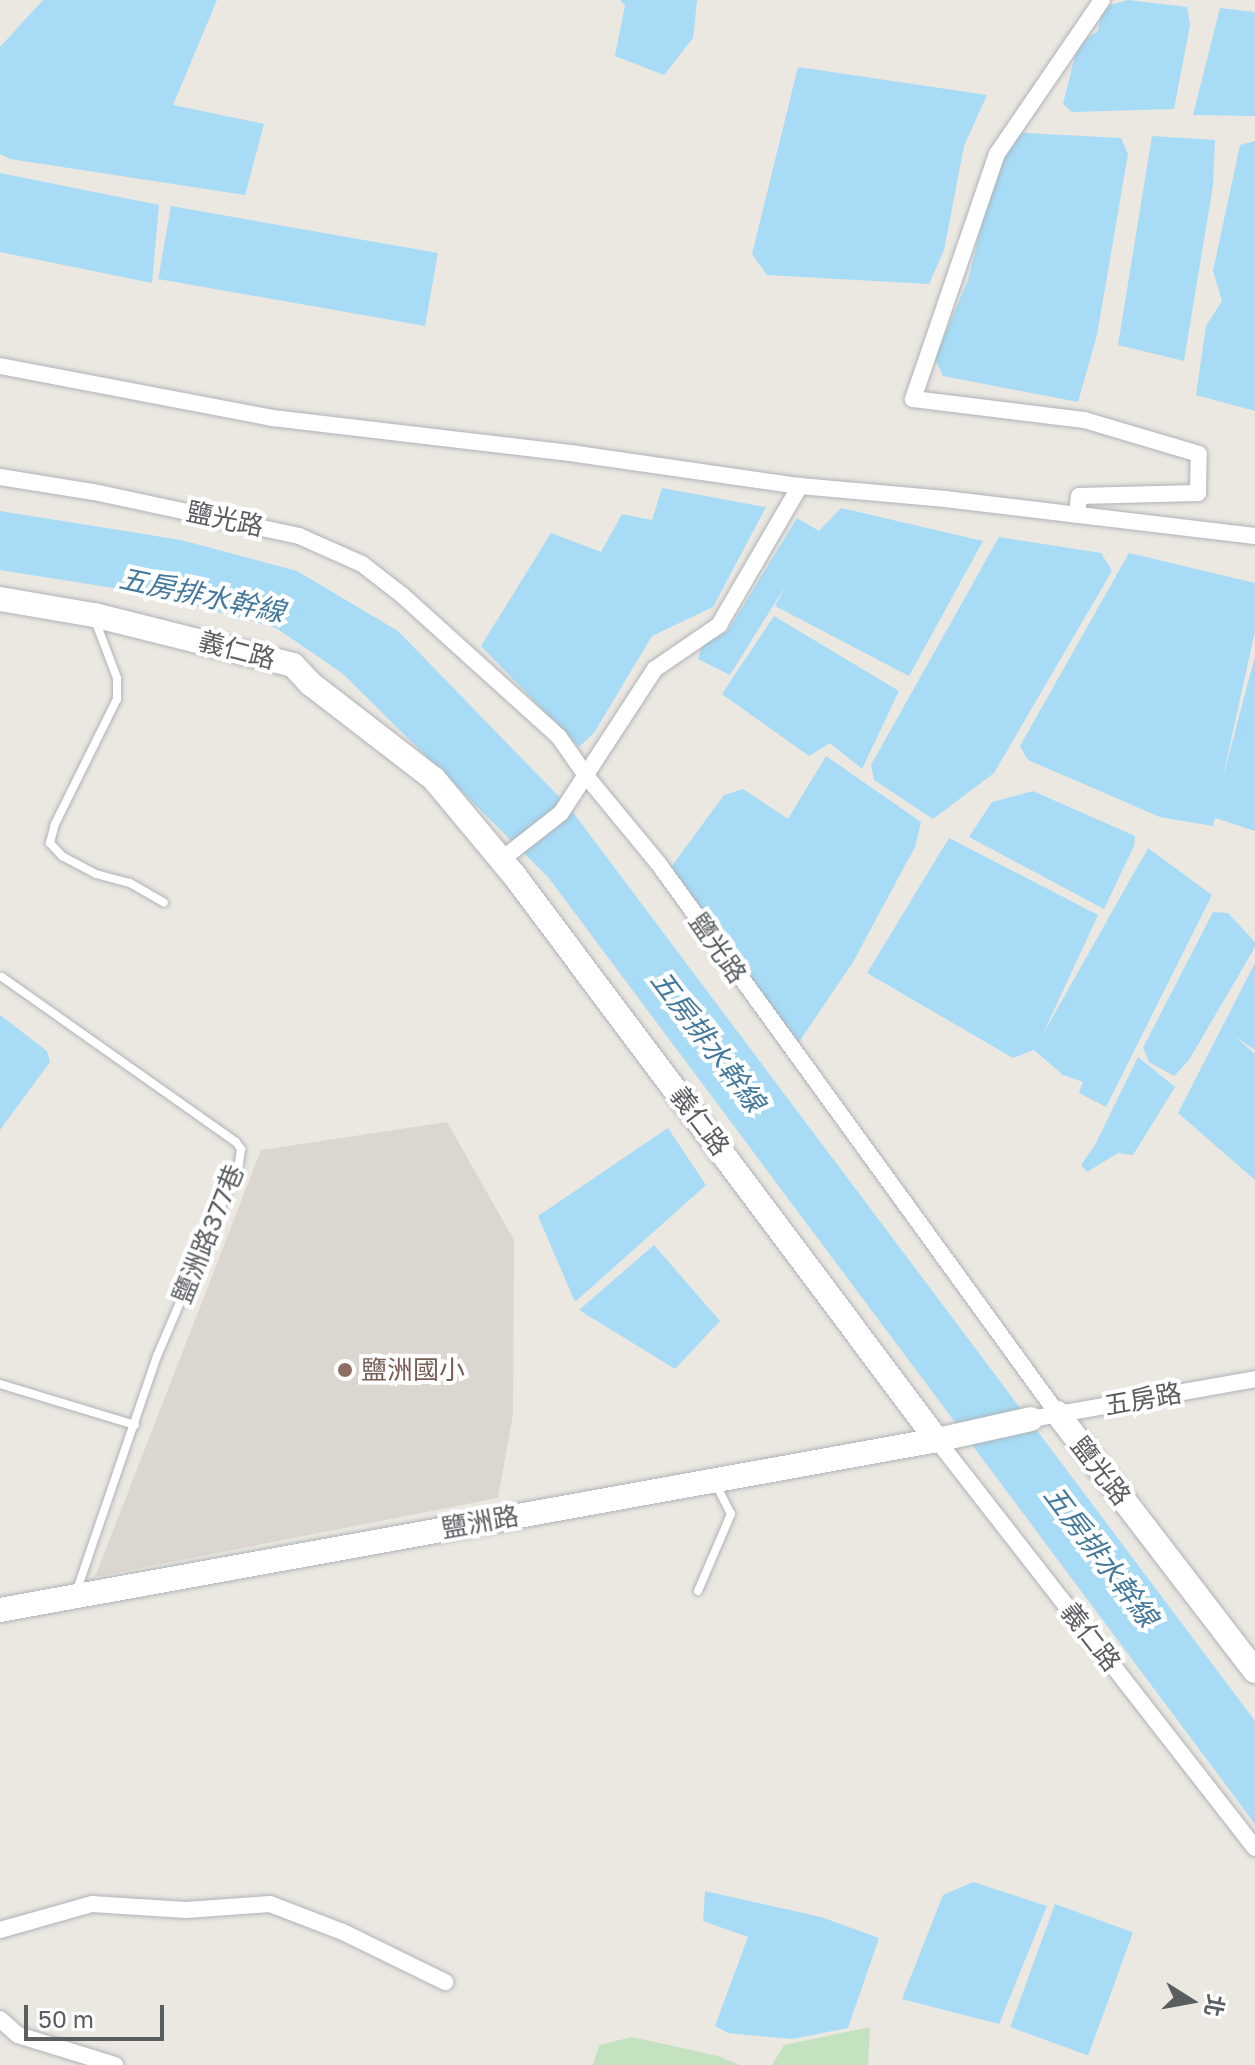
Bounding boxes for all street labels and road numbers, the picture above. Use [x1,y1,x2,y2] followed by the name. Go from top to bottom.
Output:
[184,496,266,542] street label: 鹽光路
[195,625,279,675] street label: 義仁路
[683,907,753,989] street label: 鹽光路
[664,1080,736,1162] street label: 義仁路
[166,1160,250,1308] street label: 鹽洲路377巷
[1102,1377,1184,1421] street label: 五房路
[1065,1431,1137,1511] street label: 鹽光路
[439,1500,521,1544] street label: 鹽洲路
[1055,1597,1127,1677] street label: 義仁路

